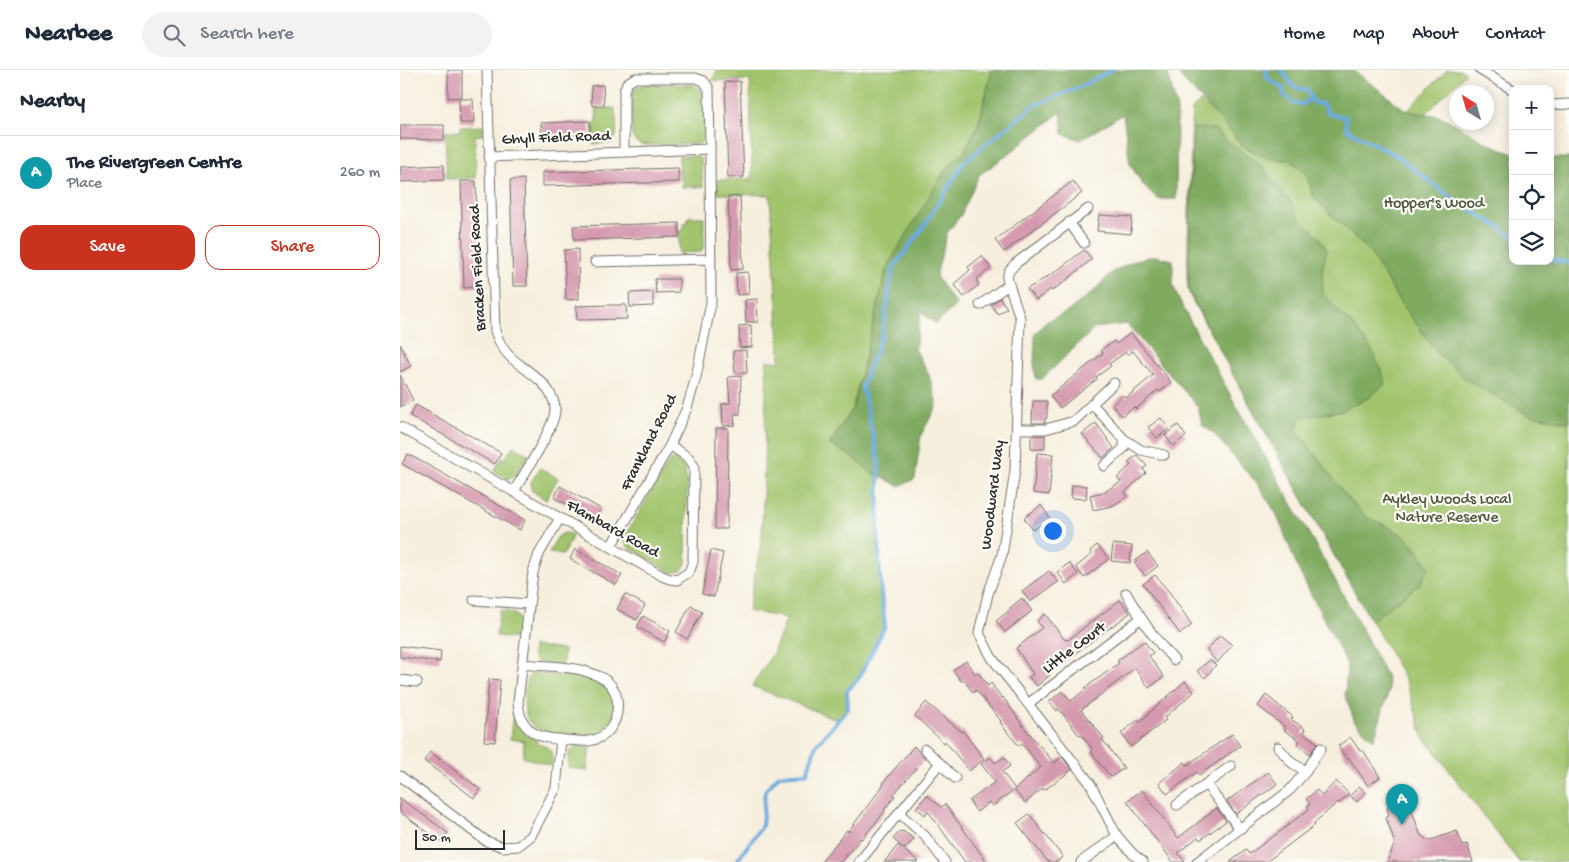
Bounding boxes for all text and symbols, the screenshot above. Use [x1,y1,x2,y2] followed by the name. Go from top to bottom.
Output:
[142,12,492,57] search box
[25,20,112,49] text: Nearbee
[160,21,188,49] icon: search
[200,23,294,46] text: Search here
[1283,24,1325,45] text: Home
[1353,24,1384,45] text: Map
[1412,24,1458,45] text: About
[1486,24,1544,45] text: Contact
[1449,85,1494,130] north arrow
[1509,85,1554,265] map controls
[1509,85,1554,130] button: +
[20,90,85,115] text: Nearby
[501,128,612,150] street label: Ghyll Field Road
[1509,130,1554,175] button: −
[67,152,242,175] text: The Rivergreen Centre
[31,164,41,183] text: A
[340,164,380,183] text: 260 m
[67,175,102,194] text: Place
[1509,175,1554,220] button: locate
[1384,195,1486,214] park label: Hopper's Wood
[466,203,492,333] street label: Bracken Field Road
[1509,220,1554,265] button: layers
[20,225,195,270] button: Save
[205,225,380,270] button: Share
[617,390,683,495] street label: Frankland Road
[978,439,1010,551] street label: Woodward Way
[1382,491,1512,528] park label: Aykley Woods Local Nature Reserve
[561,496,663,564] street label: Flambard Road
[1040,518,1066,544] your location
[1039,618,1112,679] street label: Little Court
[1386,784,1418,825] pin: A
[415,827,505,850] scale bar
[422,830,451,847] text: 50 m

